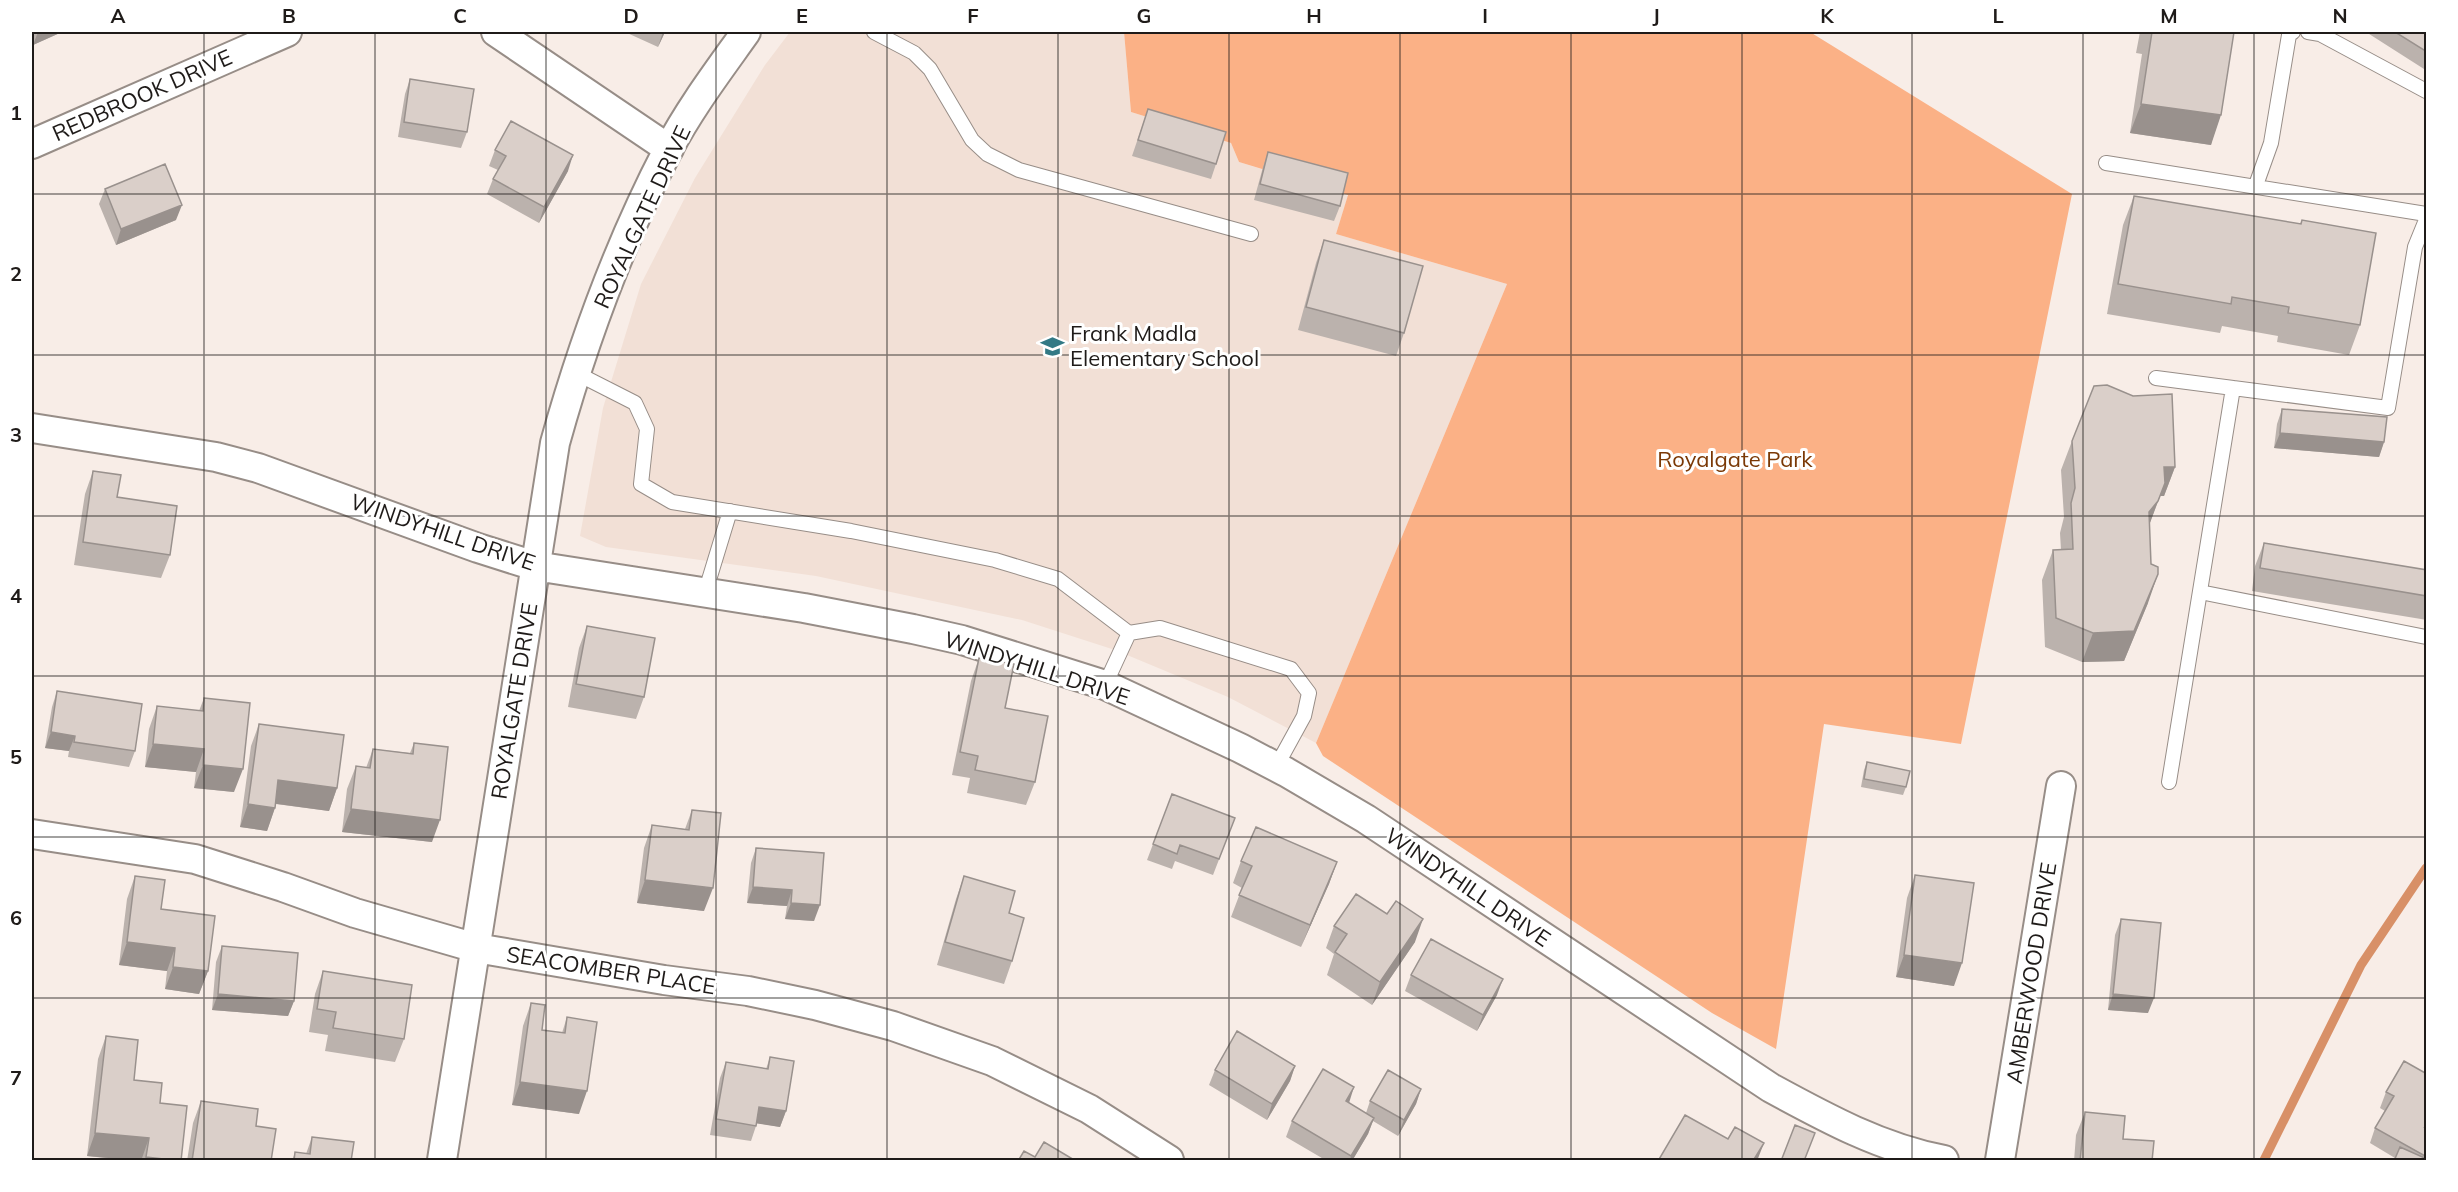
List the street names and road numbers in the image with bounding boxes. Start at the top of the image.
street label: REDBROOK DRIVE [48,43,236,147]
street label: ROYALGATE DRIVE [587,121,697,313]
street label: WINDYHILL DRIVE [347,487,539,577]
street label: ROYALGATE DRIVE [485,601,543,801]
street label: WINDYHILL DRIVE [941,625,1133,711]
street label: WINDYHILL DRIVE [1380,821,1556,953]
street label: AMBERWOOD DRIVE [2000,860,2062,1086]
street label: SEACOMBER PLACE [504,940,718,1000]

